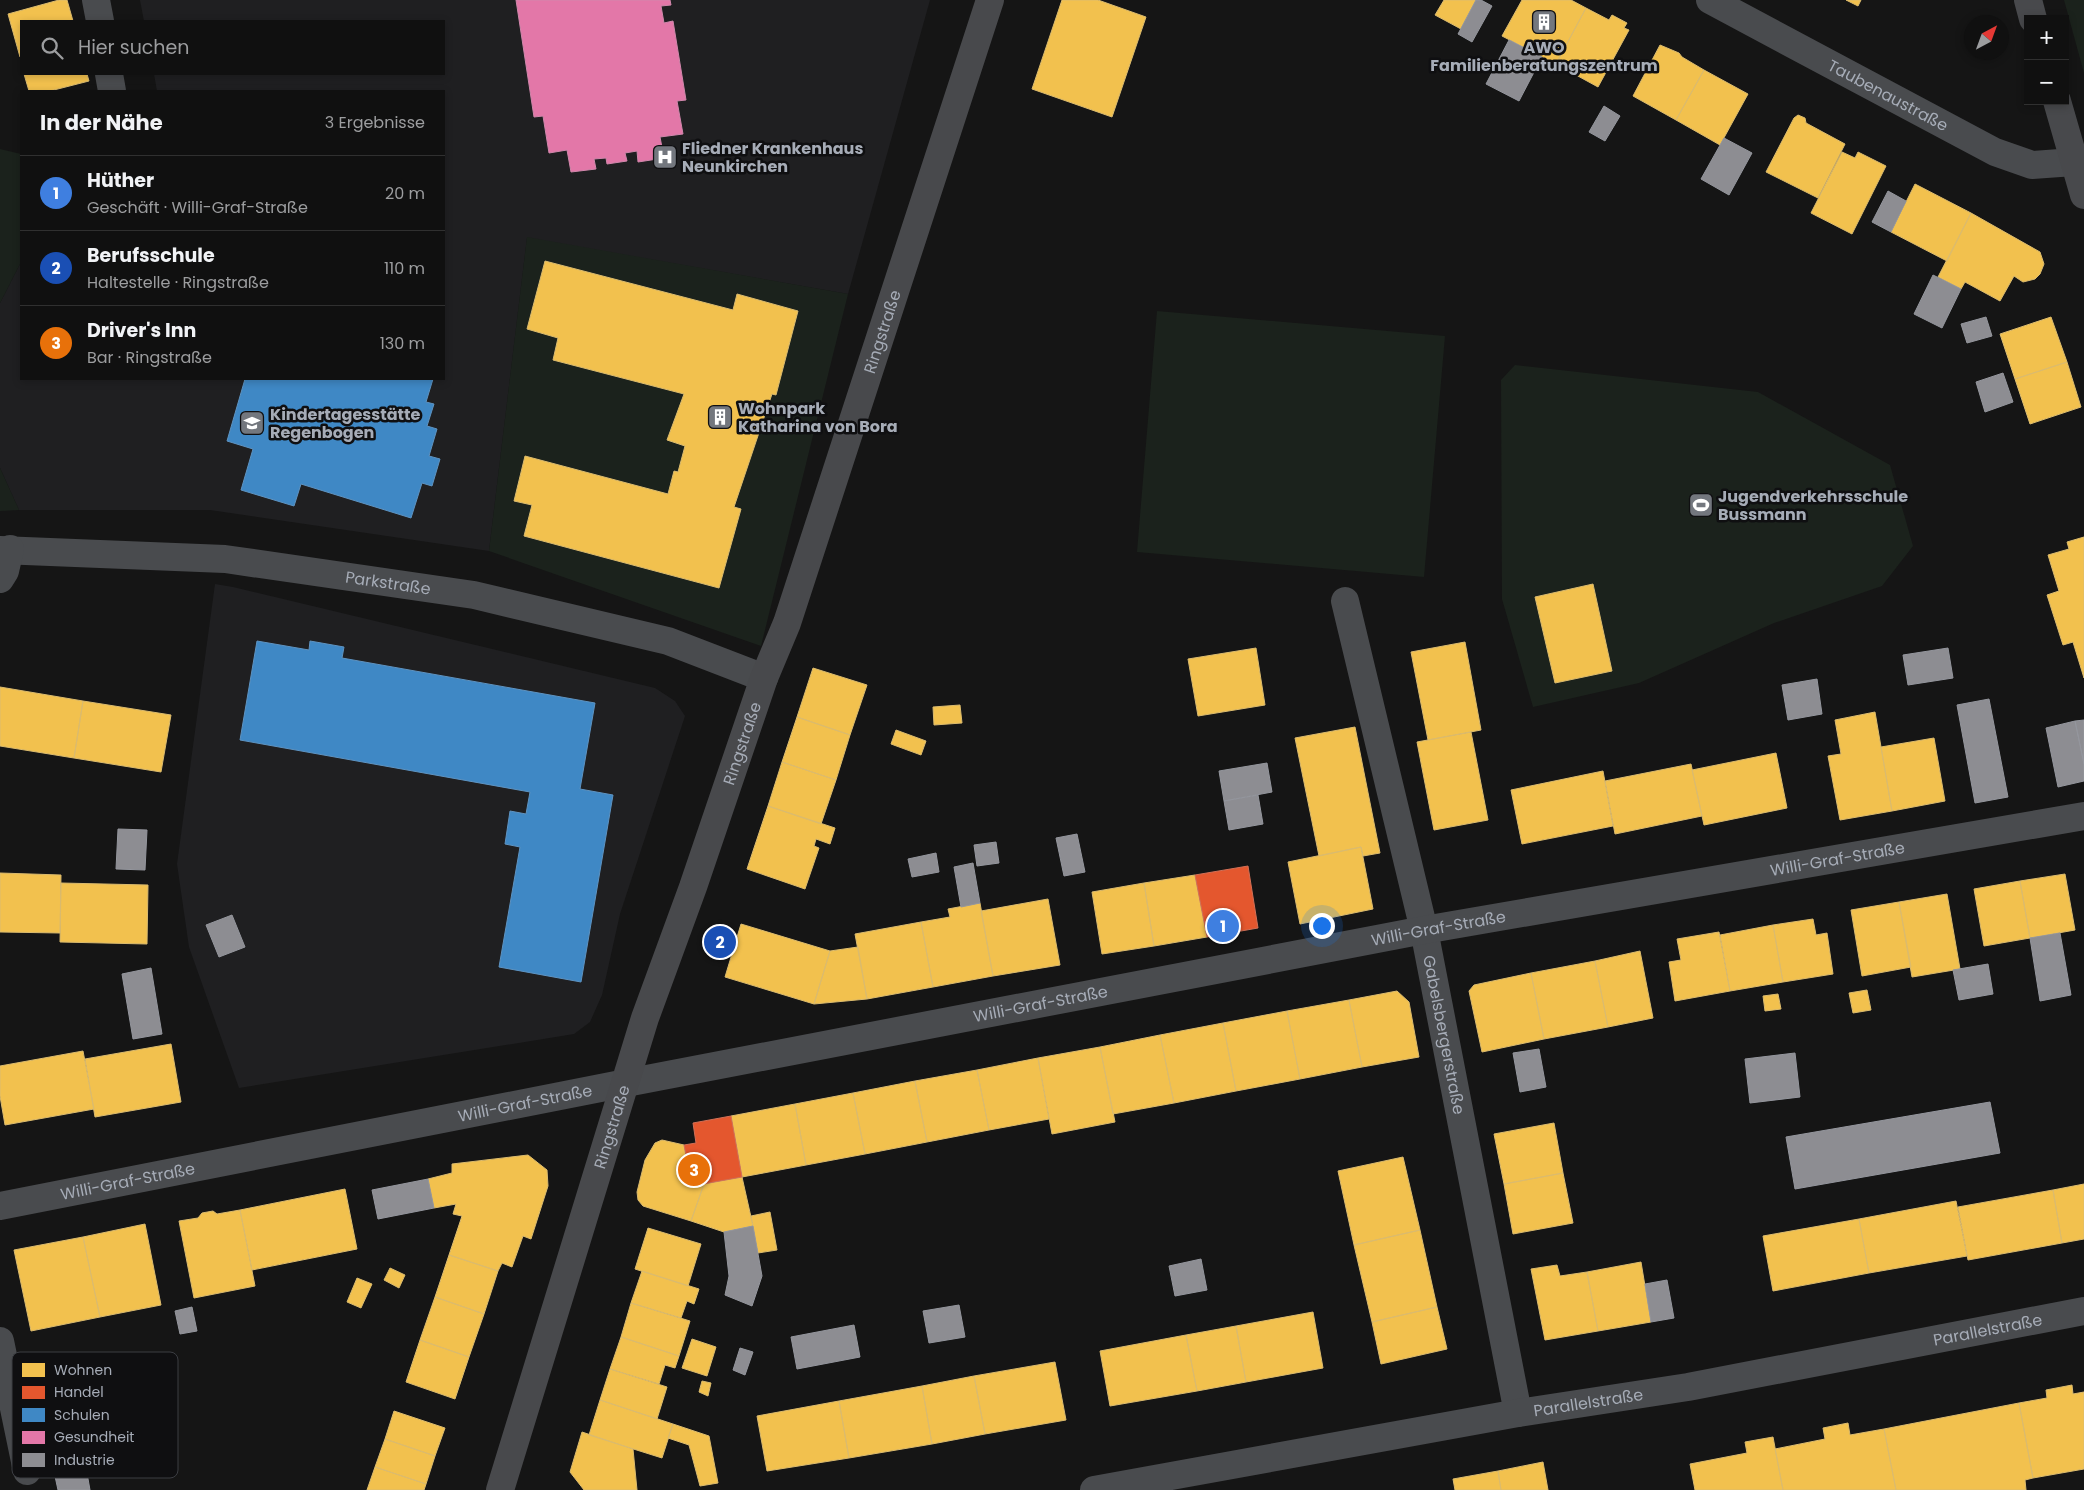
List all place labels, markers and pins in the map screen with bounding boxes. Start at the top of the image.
building icon: AWO Familienberatungszentrum [1531,9,1557,35]
place label: AWO Familienberatungszentrum [1430,36,1658,77]
place label: Fliedner Krankenhaus Neunkirchen [682,137,863,178]
hospital icon: Fliedner Krankenhaus Neunkirchen [652,144,678,170]
place label: Wohnpark Katharina von Bora [738,397,898,438]
place label: Kindertagesstätte Regenbogen [270,403,421,444]
building icon: Wohnpark Katharina von Bora [707,404,733,430]
school or university icon: Kindertagesstätte Regenbogen [239,410,265,436]
place label: Jugendverkehrsschule Bussmann [1718,485,1908,526]
sports icon: Jugendverkehrsschule Bussmann [1688,492,1714,518]
pin: 1 [1207,907,1239,945]
pin: 2 [704,923,736,961]
pin: 3 [678,1151,710,1189]

